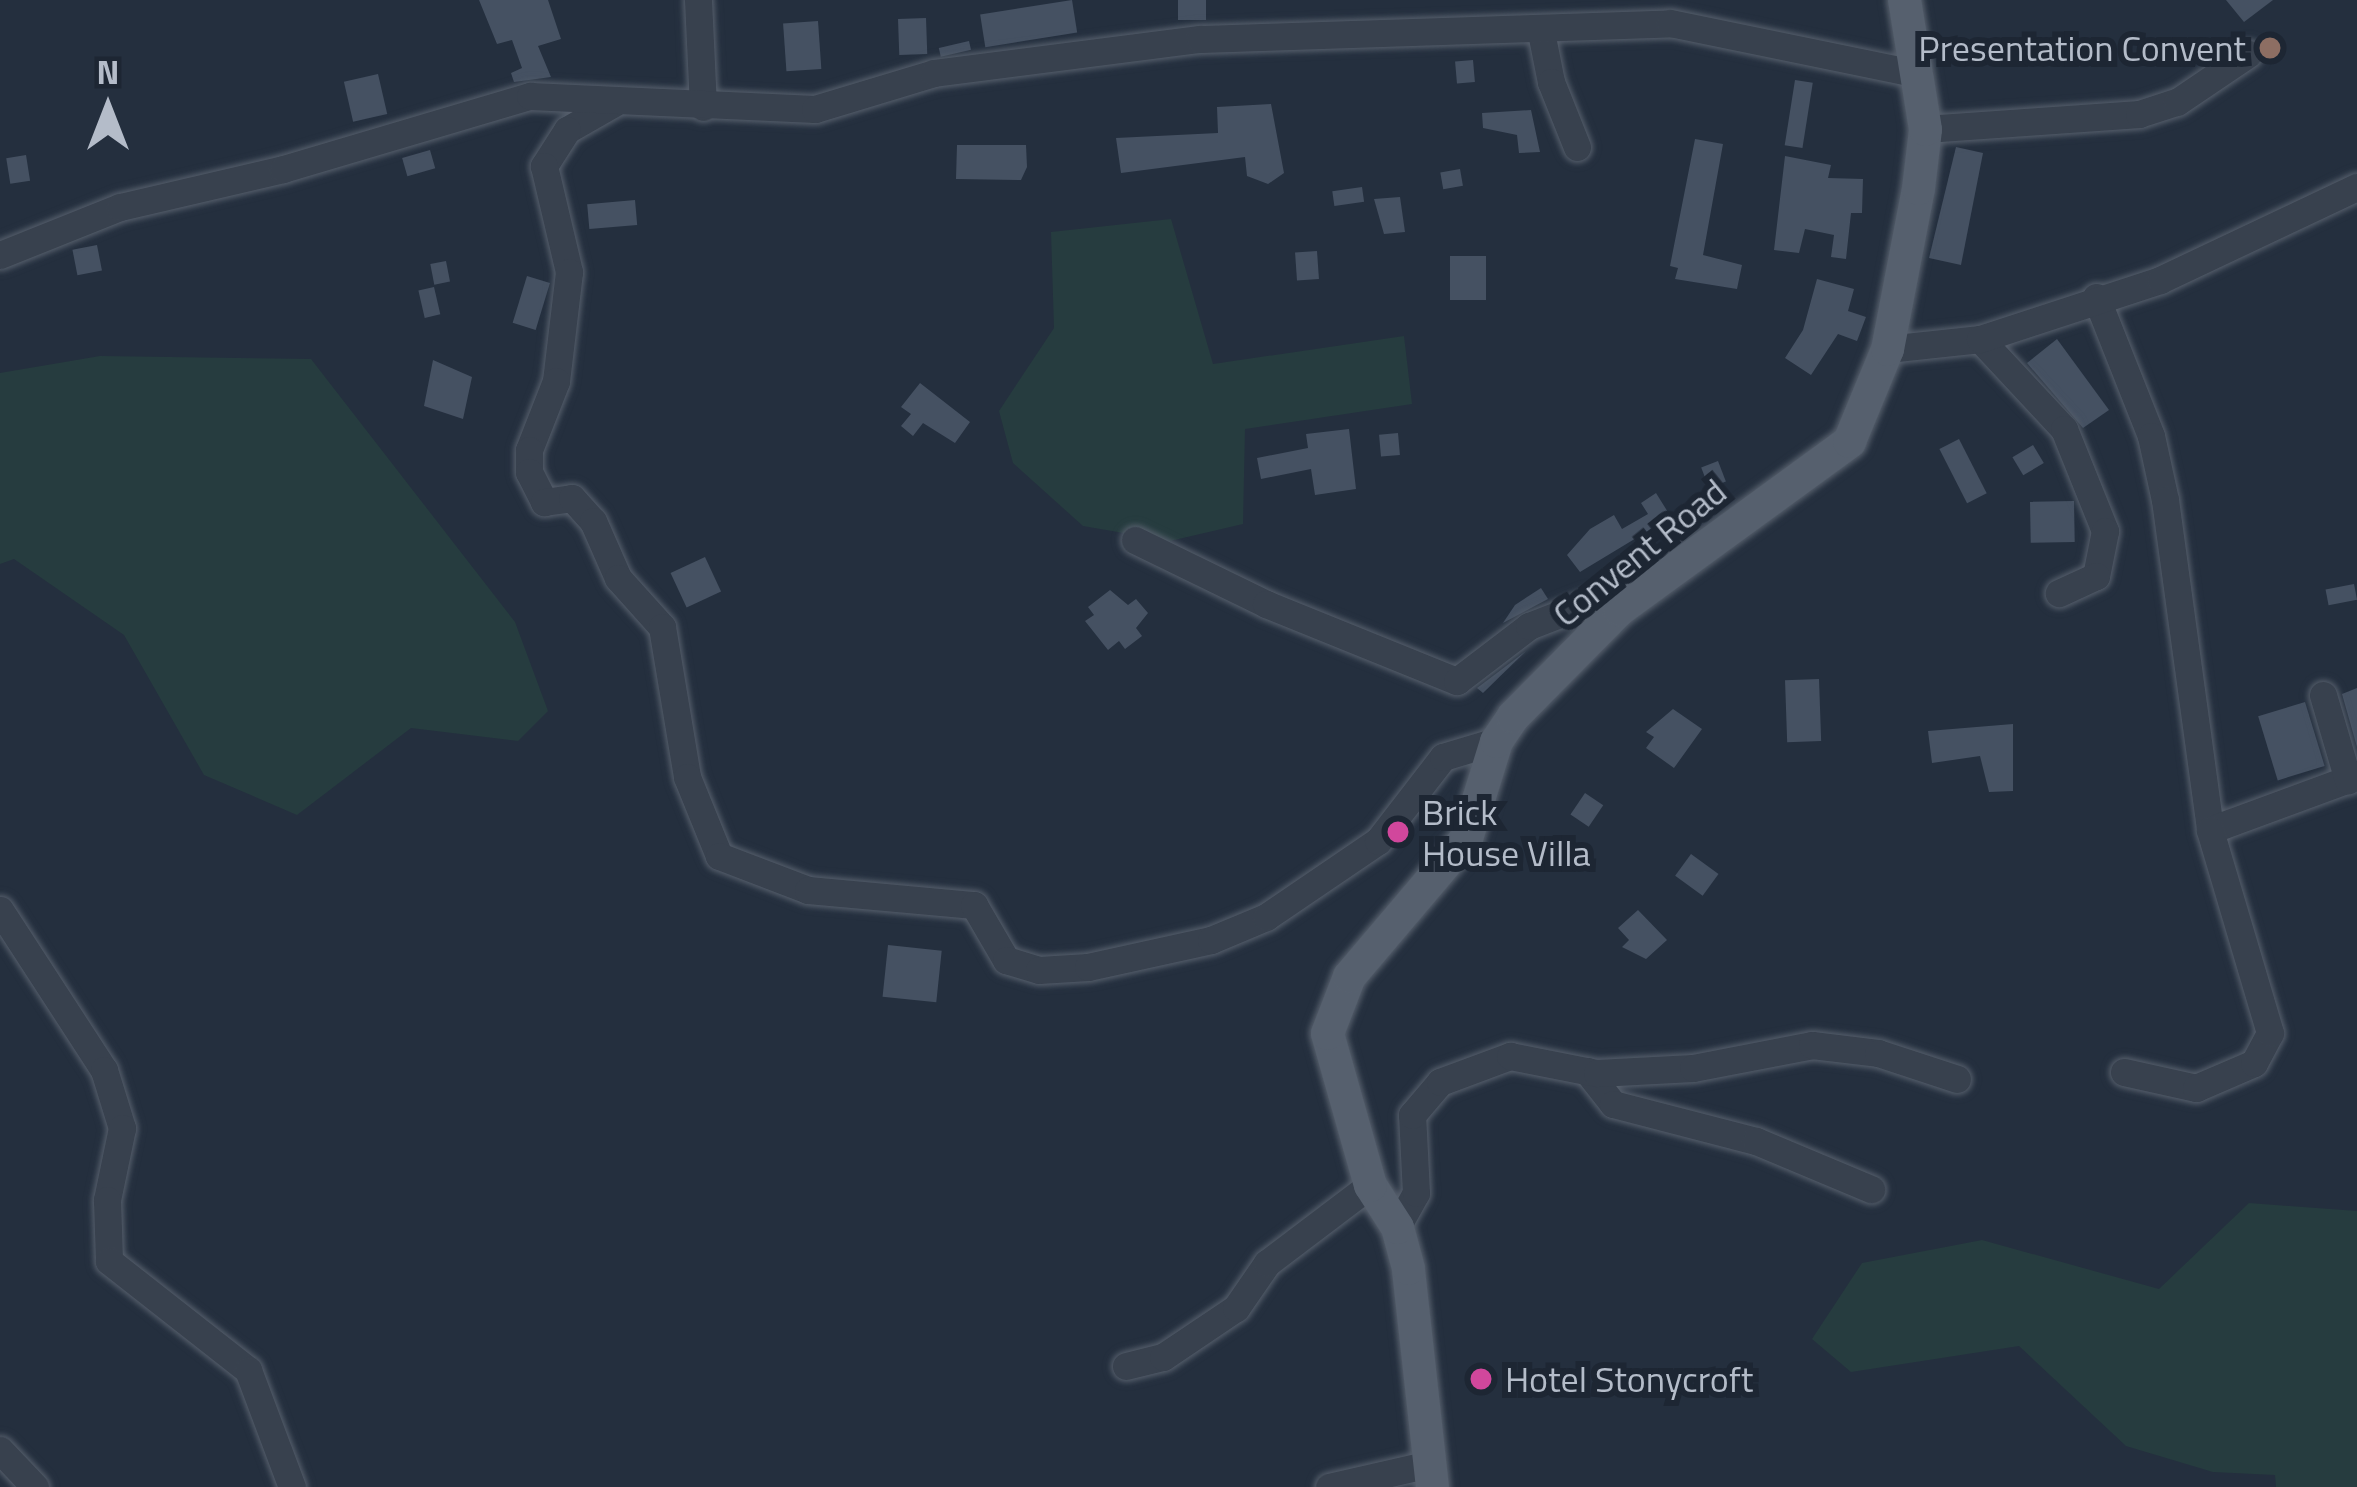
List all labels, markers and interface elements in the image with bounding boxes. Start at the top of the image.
place label: Presentation Convent [1918,26,2246,70]
marker: Presentation Convent [2257,35,2283,61]
text: N [97,47,119,97]
north arrow [48,48,168,168]
street label: Convent Road [1544,469,1734,635]
place label: Brick House Villa [1422,789,1591,874]
marker: Brick House Villa [1385,819,1411,845]
place label: Hotel Stonycroft [1505,1357,1753,1401]
marker: Hotel Stonycroft [1468,1366,1494,1392]

